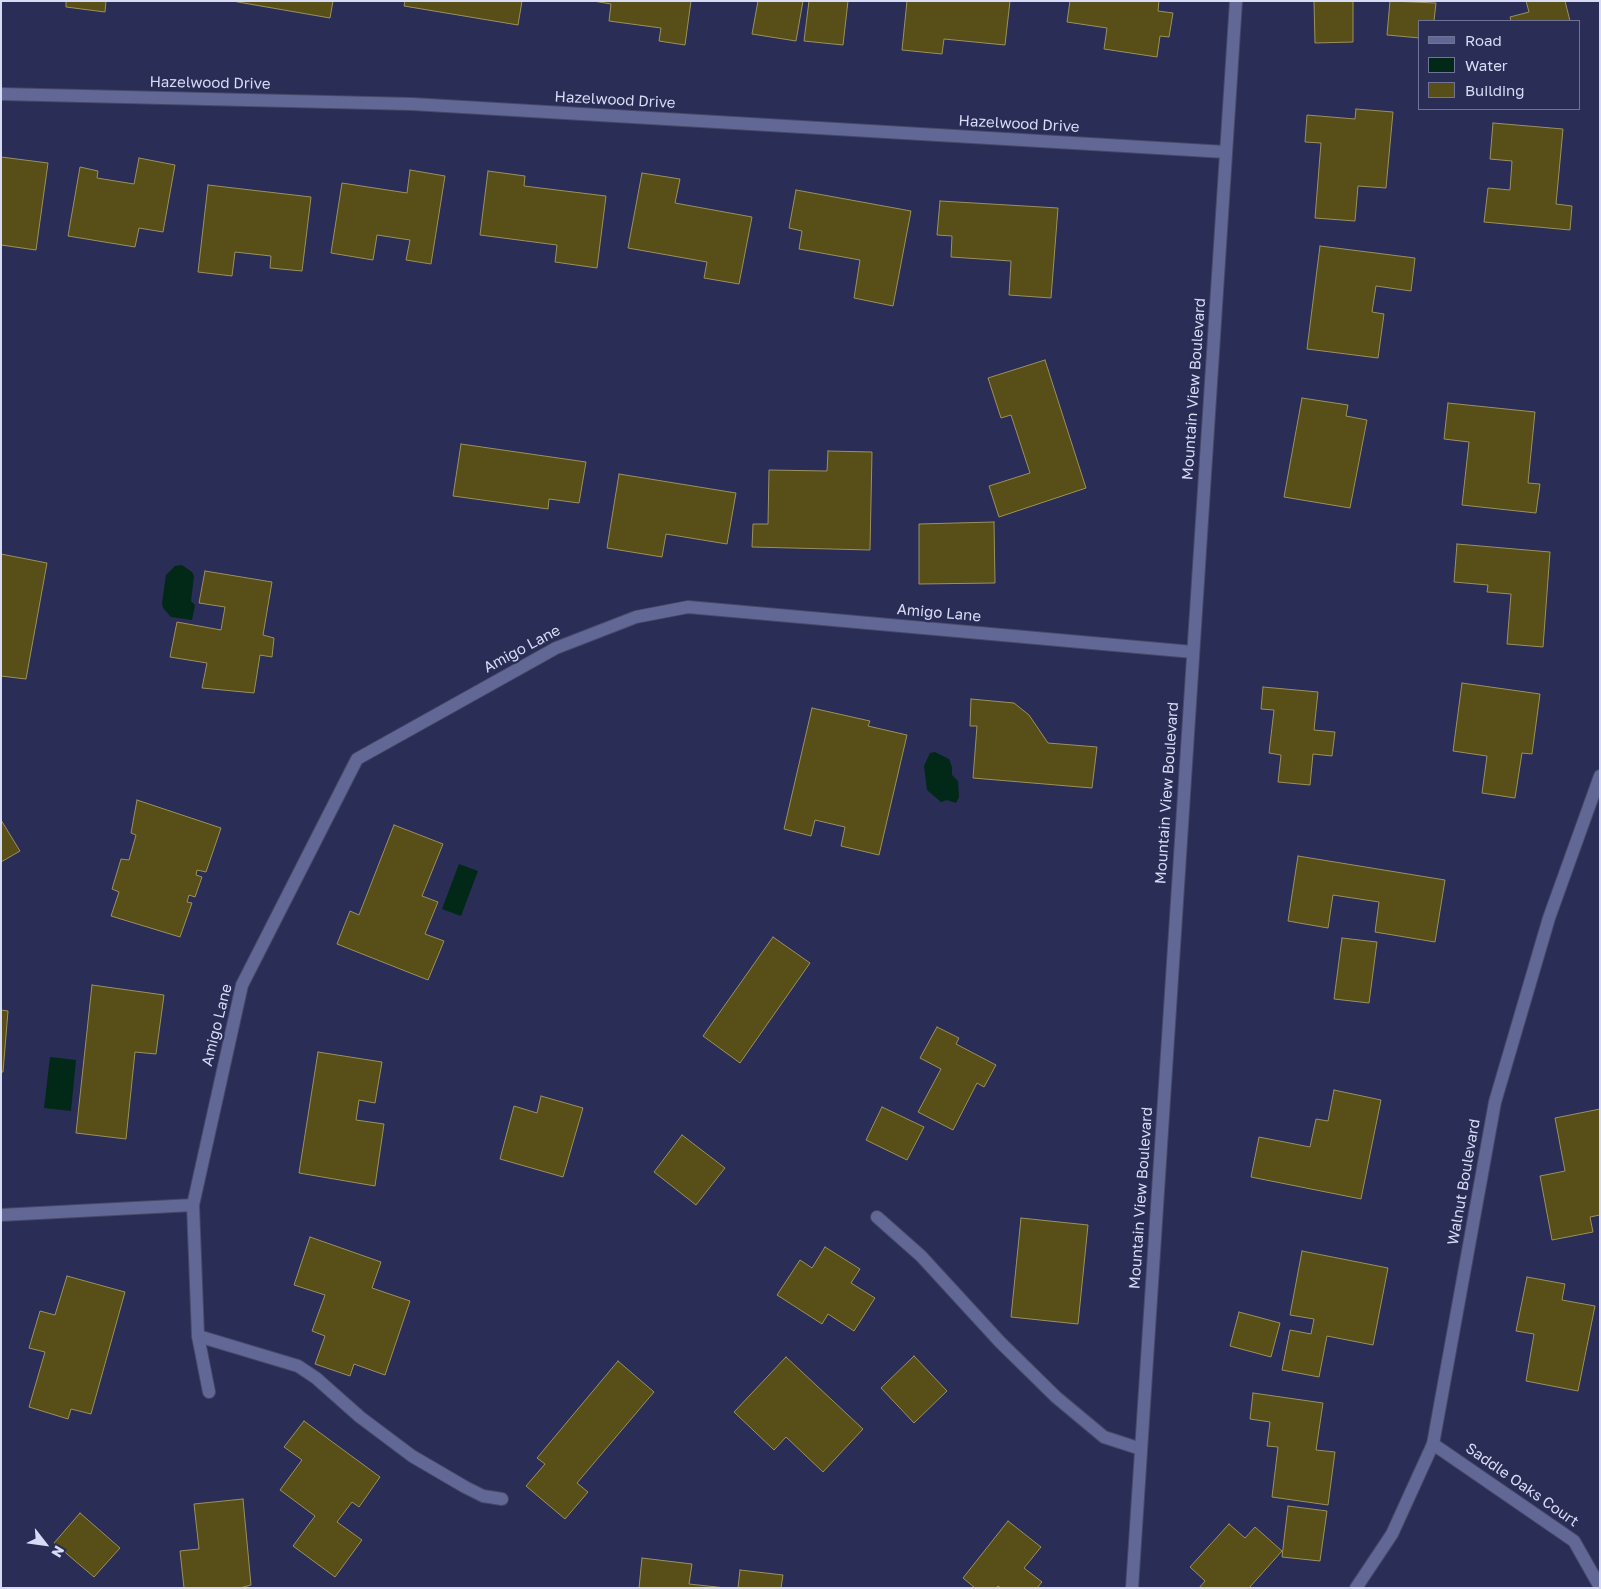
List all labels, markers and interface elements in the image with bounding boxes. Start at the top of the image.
legend [1418,20,1581,110]
text: Road [1465,31,1502,49]
text: Water [1465,56,1508,74]
street label: Hazelwood Drive [149,73,271,93]
text: Building [1465,81,1525,99]
street label: Hazelwood Drive [554,88,676,112]
street label: Hazelwood Drive [958,112,1080,136]
street label: Mountain View Boulevard [1179,297,1209,481]
street label: Amigo Lane [896,600,982,626]
street label: Amigo Lane [481,621,563,677]
street label: Mountain View Boulevard [1152,701,1182,885]
street label: Amigo Lane [198,982,236,1068]
street label: Mountain View Boulevard [1126,1106,1156,1290]
street label: Walnut Boulevard [1444,1118,1484,1246]
street label: Saddle Oaks Court [1462,1439,1582,1531]
north arrow [20,1519,70,1569]
text: N [48,1543,68,1561]

